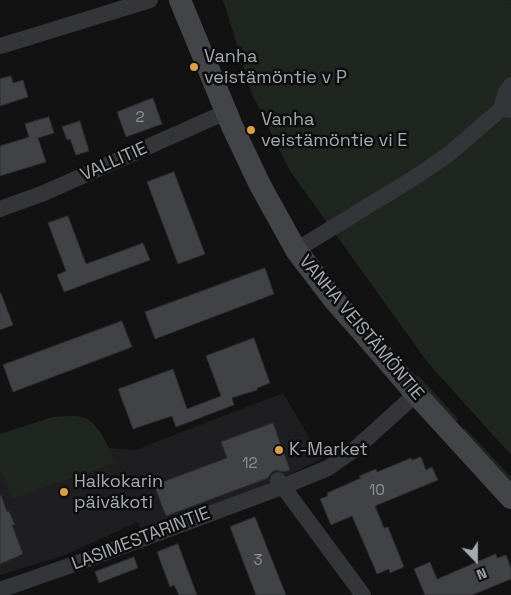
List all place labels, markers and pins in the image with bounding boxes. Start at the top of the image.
place label: Vanha veistämöntie v P [204,46,347,88]
marker: Vanha veistämöntie v P [188,61,200,73]
place label: Vanha veistämöntie vi E [261,109,407,152]
marker: Vanha veistämöntie vi E [245,124,257,136]
place label: K-Market [289,439,368,461]
marker: K-Market [273,444,285,456]
place label: Halkokarin päiväkoti [74,471,163,514]
marker: Halkokarin päiväkoti [58,486,70,498]

